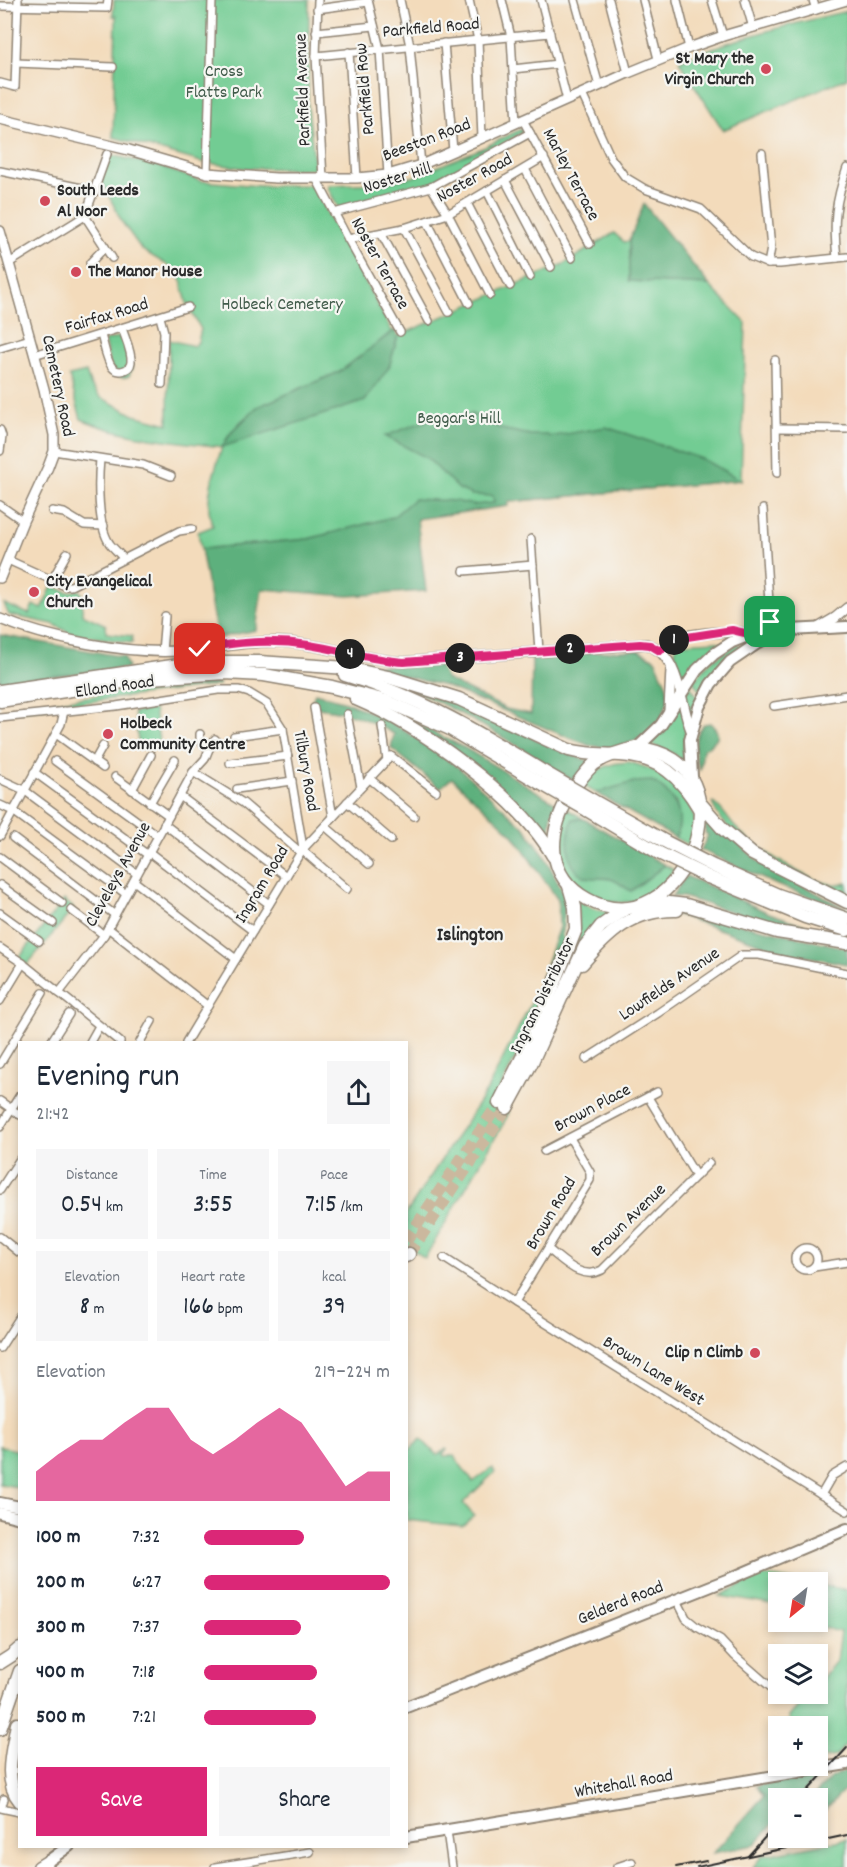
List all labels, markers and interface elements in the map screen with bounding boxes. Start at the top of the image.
street label: Parkfield Road [381,12,481,46]
street label: Parkfield Avenue [290,33,318,147]
street label: Parkfield Row [350,42,382,136]
place label: St Mary the Virgin Church [665,47,754,93]
park label: Cross Flatts Park [186,60,262,106]
marker: St Mary the Virgin Church [759,62,773,76]
street label: Beeston Road [379,113,475,169]
street label: Marley Terrace [535,124,605,226]
street label: Noster Road [432,148,518,210]
street label: Noster Hill [360,156,436,201]
place label: South Leeds Al Noor [57,179,139,225]
marker: South Leeds Al Noor [38,194,52,208]
street label: Noster Terrace [343,213,415,315]
place label: The Manor House [88,260,202,285]
marker: The Manor House [69,265,83,279]
street label: Fairfax Road [62,293,152,341]
park label: Holbeck Cemetery [221,293,344,318]
street label: Cemetery Road [34,333,80,439]
park label: Beggar's Hill [417,407,502,432]
place label: City Evangelical Church [46,570,153,616]
marker: City Evangelical Church [27,585,41,599]
pin [744,596,795,647]
icon: arrive [753,605,786,638]
pin [174,623,225,674]
pin: 1 [659,625,689,655]
text: 1 [672,628,676,651]
icon: check [183,632,216,665]
pin: 2 [555,634,585,664]
text: 2 [567,637,574,660]
pin: 4 [335,639,365,669]
text: 4 [347,642,353,665]
pin: 3 [445,643,475,673]
text: 3 [456,646,464,669]
street label: Elland Road [74,670,156,706]
place label: Holbeck Community Centre [120,712,246,758]
marker: Holbeck Community Centre [101,727,115,741]
street label: Tilbury Road [286,728,324,814]
street label: Cleveleys Avenue [80,818,158,932]
street label: Ingram Road [230,841,296,929]
district label: Islington [437,922,503,950]
street label: Ingram Distributor [505,933,583,1059]
street label: Lowfields Avenue [615,942,726,1028]
text: Evening run [36,1055,180,1102]
button: share [327,1061,390,1124]
street label: Brown Place [550,1078,636,1140]
text: 21:42 [36,1101,69,1129]
text: Distance [66,1164,118,1187]
text: Time [199,1164,227,1187]
text: Pace [320,1164,348,1187]
street label: Brown Road [520,1173,584,1255]
street label: Brown Avenue [586,1178,672,1264]
text: 0.54 [61,1187,102,1224]
text: 3:55 [193,1187,233,1224]
text: 7:15 [305,1187,337,1224]
text: km [102,1196,123,1219]
text: /km [337,1196,363,1219]
text: Elevation [64,1266,120,1289]
text: Heart rate [181,1266,245,1289]
text: kcal [322,1266,346,1289]
text: 8 [79,1289,90,1326]
text: 166 [183,1289,214,1326]
text: 39 [322,1289,346,1326]
text: m [90,1298,105,1321]
text: bpm [214,1298,243,1321]
street label: Brown Lane West [597,1331,709,1413]
place label: Clip n Climb [665,1341,743,1366]
marker: Clip n Climb [748,1346,762,1360]
text: Elevation [36,1359,106,1387]
text: 219–224 m [314,1359,390,1387]
text: 100 m [36,1524,81,1552]
text: 7:32 [132,1524,161,1552]
text: 200 m [36,1569,85,1597]
text: 6:27 [132,1569,162,1597]
north arrow [768,1572,828,1632]
map controls [768,1572,828,1848]
street label: Gelderd Road [574,1575,668,1633]
text: 300 m [36,1614,85,1642]
text: 7:37 [132,1614,160,1642]
button: layers [768,1644,828,1704]
text: 400 m [36,1659,84,1687]
text: 7:18 [132,1659,155,1687]
text: 500 m [36,1704,85,1732]
text: 7:21 [132,1704,156,1732]
button: + [768,1716,828,1776]
street label: Whitehall Road [573,1764,675,1806]
button: Save [36,1767,207,1836]
button: Share [219,1767,390,1836]
button: − [768,1788,828,1848]

